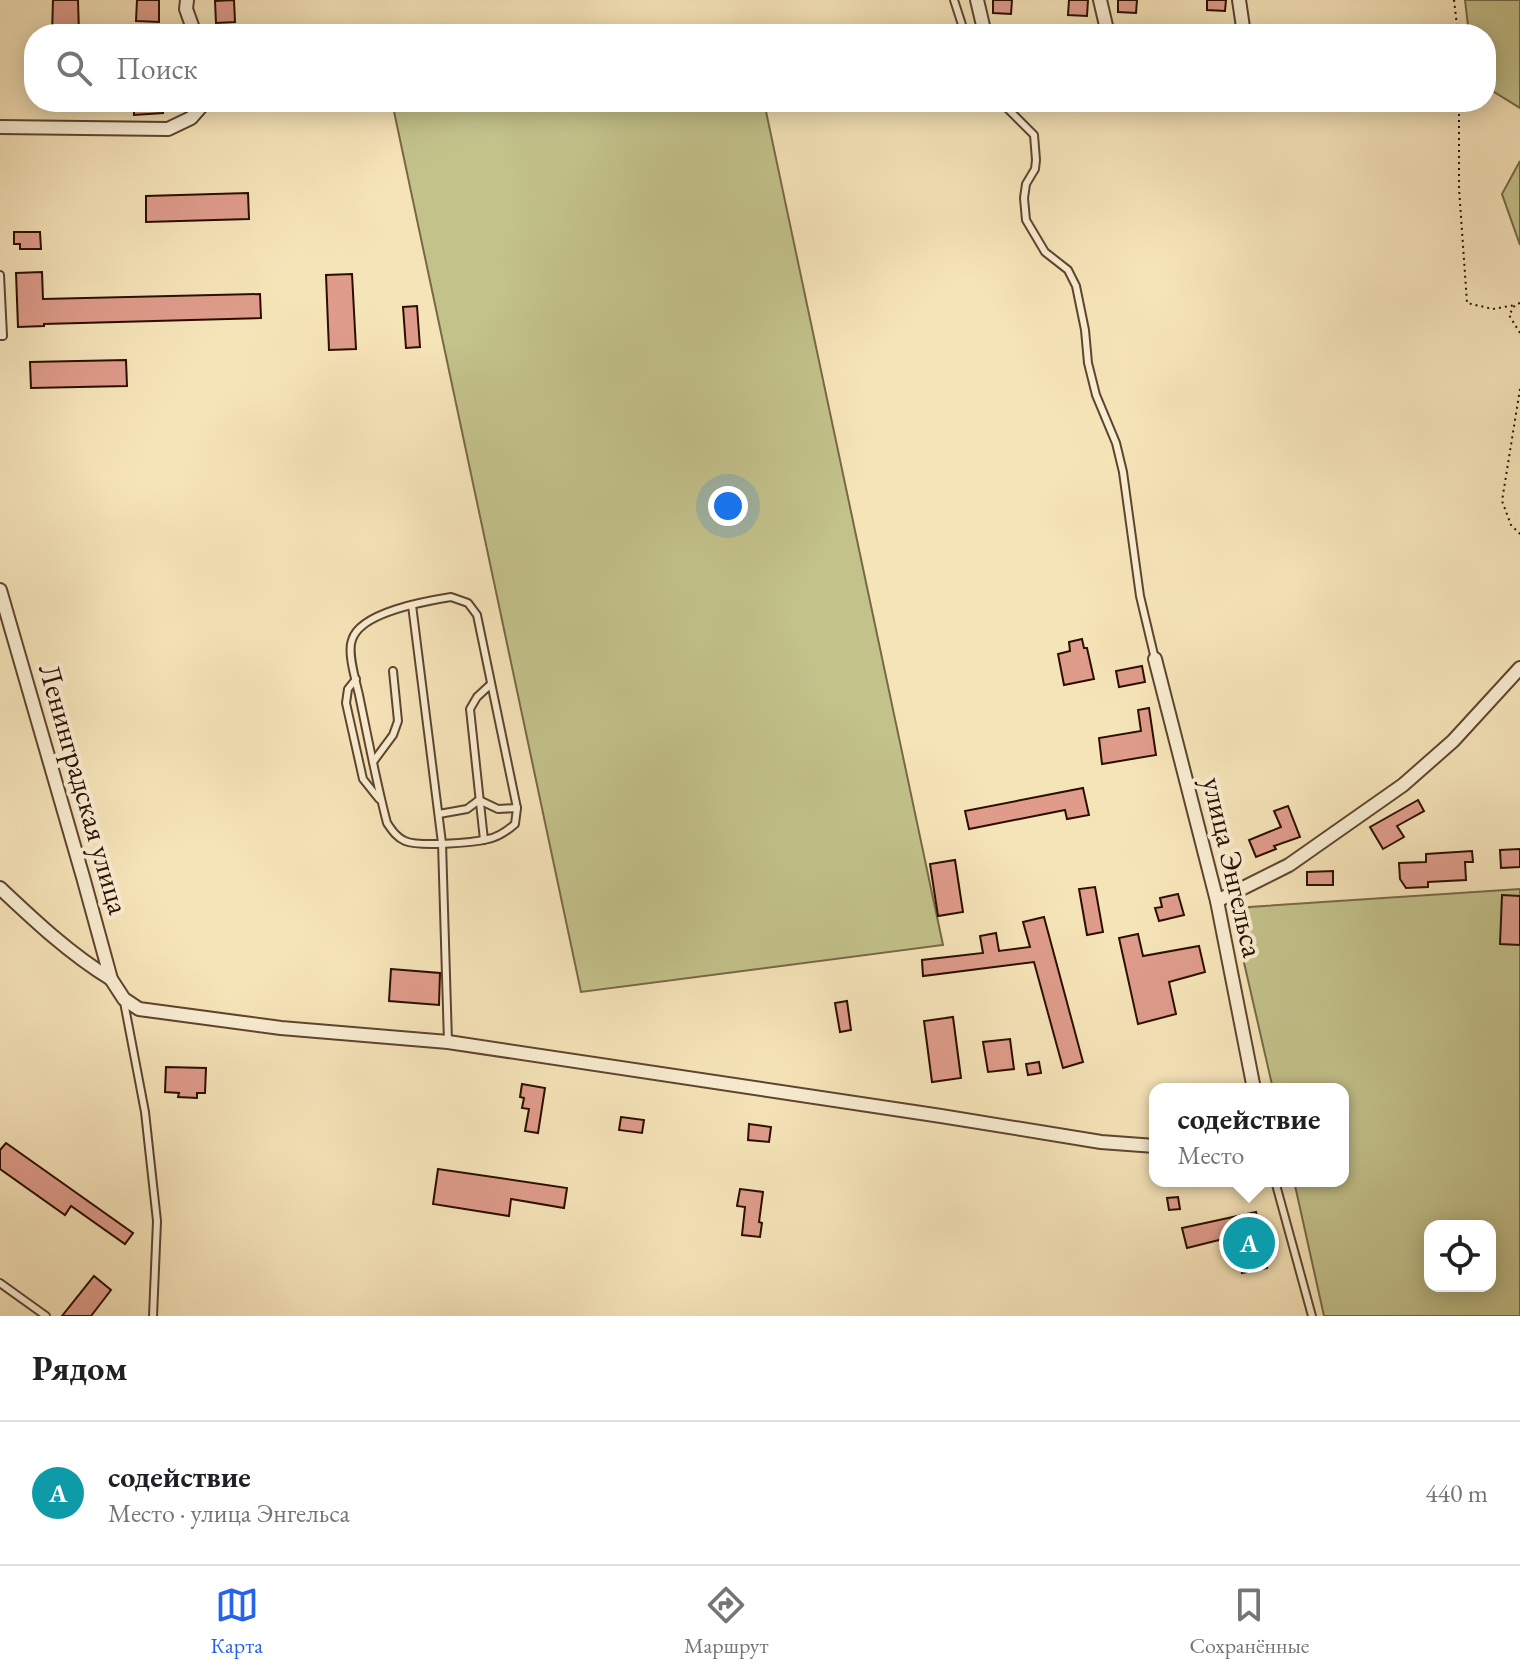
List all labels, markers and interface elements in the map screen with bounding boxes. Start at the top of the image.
search box [24,24,1496,112]
icon: search [52,46,96,90]
text: Поиск [116,49,198,88]
your location [708,486,748,526]
street label: Ленинградская улица [30,659,139,918]
street label: улица Энгельса [1194,773,1273,961]
popup [1149,1083,1349,1187]
text: содействие [1178,1099,1320,1138]
text: Место [1178,1138,1244,1172]
pin: A [1223,1213,1275,1273]
map controls [1424,1220,1496,1292]
button: locate [1424,1220,1496,1292]
text: Рядом [32,1346,127,1390]
text: содействие [108,1457,251,1496]
text: A [49,1476,67,1510]
text: 440 m [1425,1476,1488,1510]
text: Место · улица Энгельса [108,1496,350,1530]
tab: Карта [211,1583,263,1660]
tab: Маршрут [684,1583,768,1660]
tab: Сохранённые [1189,1583,1309,1660]

